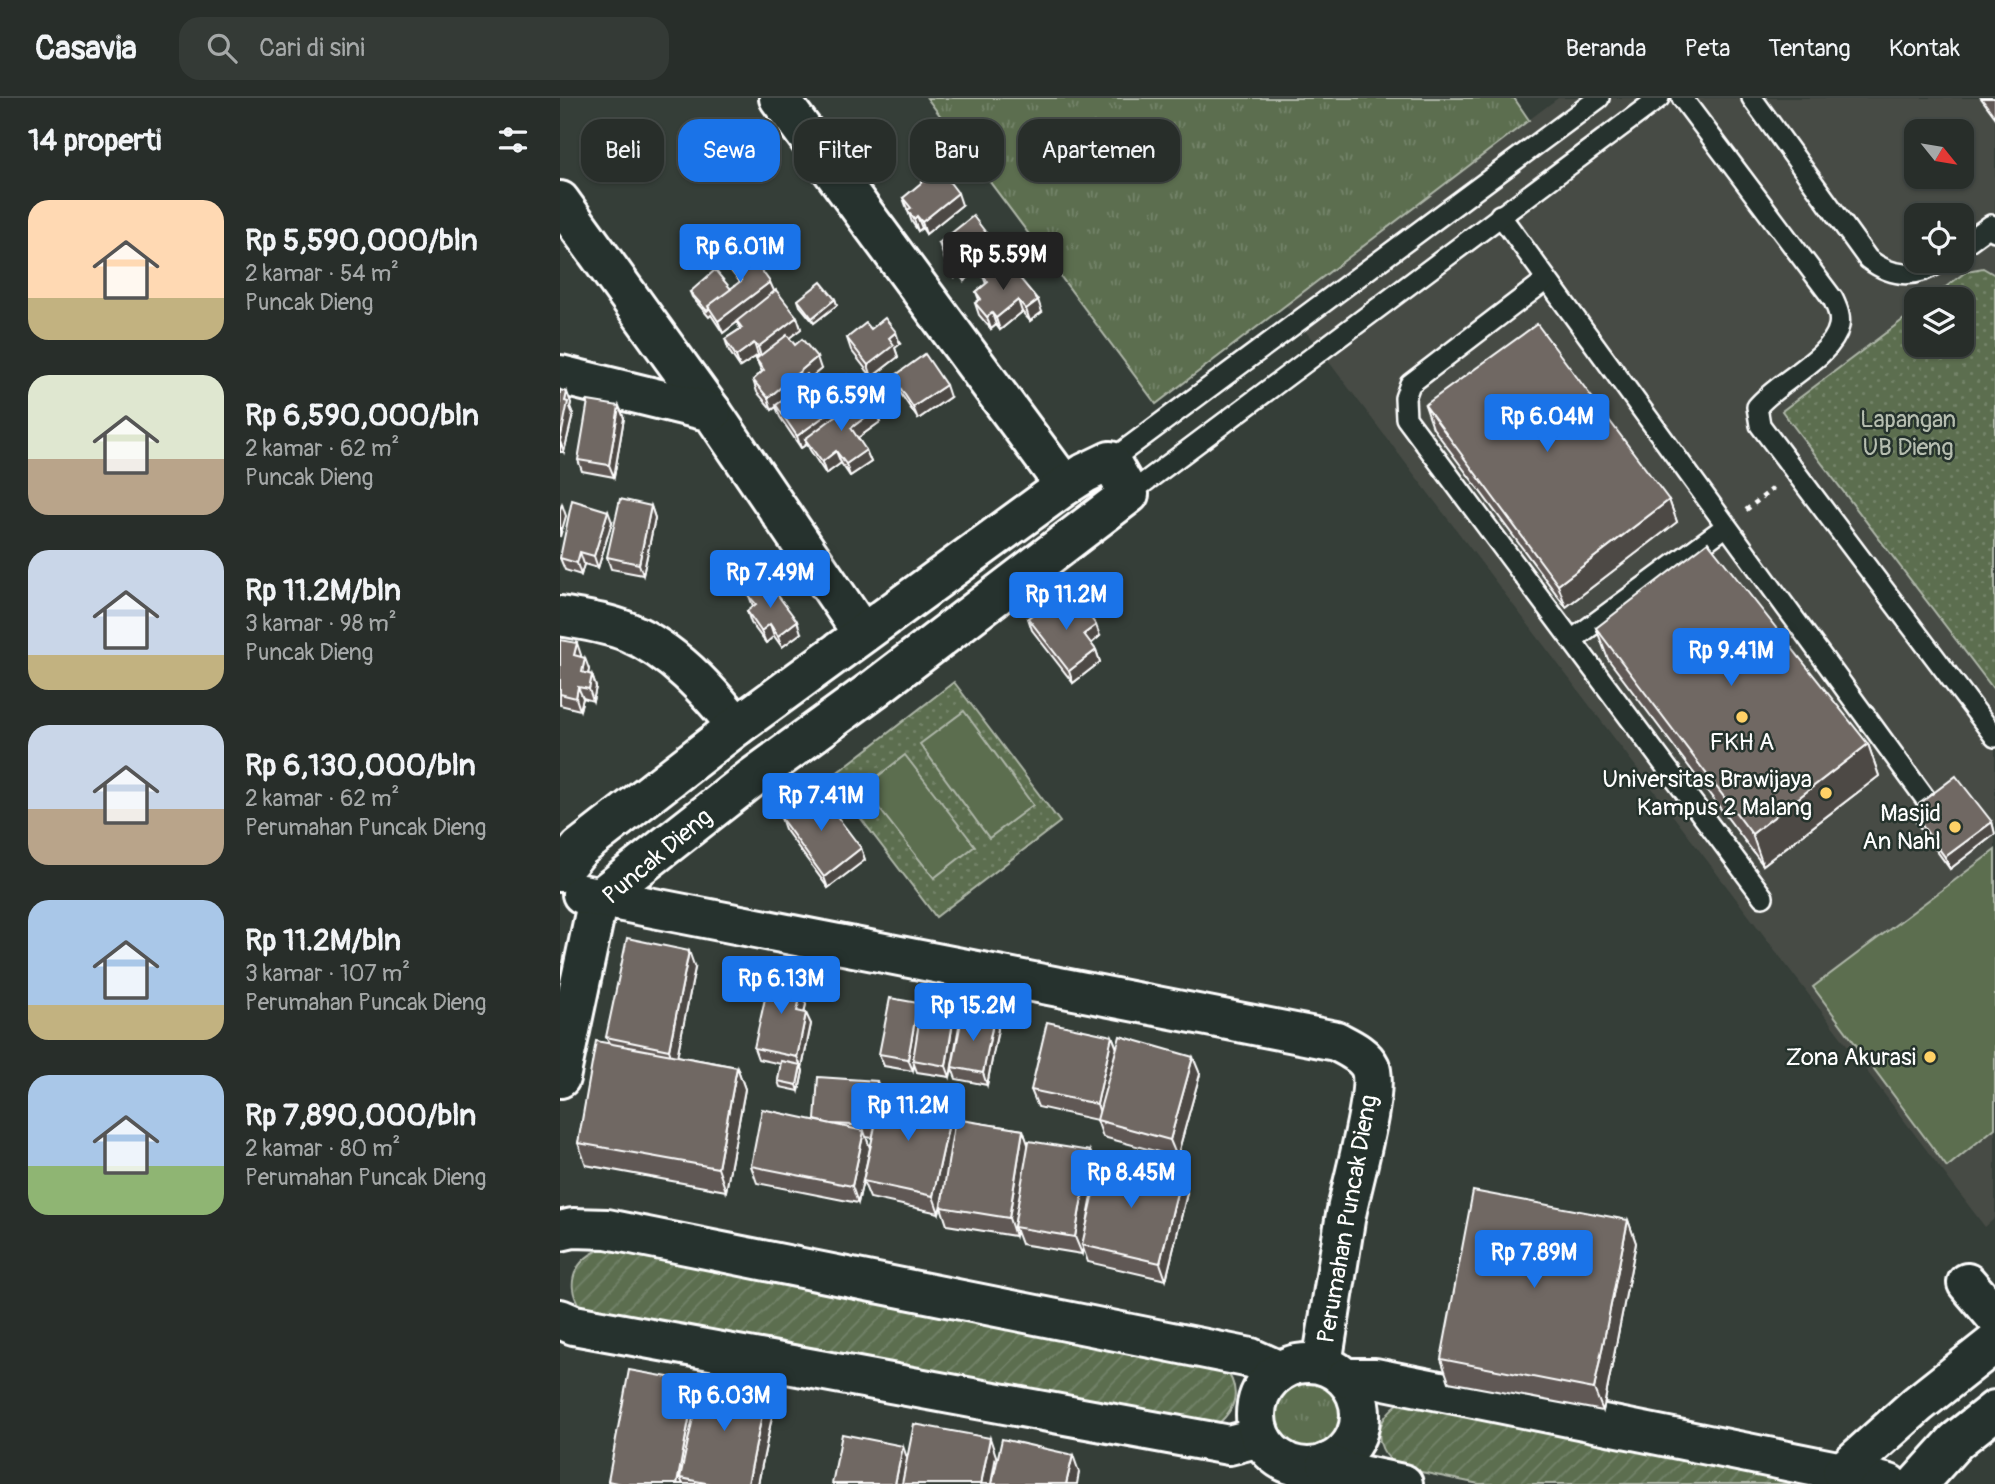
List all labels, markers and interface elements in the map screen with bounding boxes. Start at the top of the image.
search box [179,17,669,80]
text: Casavia [35,28,137,69]
icon: search [203,29,241,67]
text: Cari di sini [259,32,365,64]
text: Beranda [1565,34,1646,63]
text: Peta [1684,34,1730,63]
text: Tentang [1768,34,1851,63]
text: Kontak [1889,34,1960,63]
chip: Beli [581,119,664,182]
chip: Sewa [678,119,780,182]
chip: Filter [794,119,896,182]
chip: Baru [910,119,1004,182]
chip: Apartemen [1018,119,1180,182]
north arrow [1904,119,1974,189]
map controls [1904,119,1974,357]
icon: filters [494,121,532,159]
text: 14 properti [28,122,161,159]
button: locate [1904,203,1974,273]
text: Rp 5,590,000/bln [245,222,478,259]
pin: Rp 6.01M [668,225,812,284]
icon: home [84,228,168,312]
text: Rp 6.01M [696,232,784,261]
pin: Rp 5.59M [931,232,1075,292]
text: Rp 5.59M [959,240,1047,269]
text: 2 kamar · 54 m² [245,259,399,288]
button: layers [1904,287,1974,357]
text: Puncak Dieng [245,288,373,317]
pin: Rp 6.59M [769,374,913,433]
text: Rp 6.59M [797,381,885,410]
pin: Rp 6.04M [1475,394,1619,454]
text: Rp 6,590,000/bln [245,397,479,434]
text: Rp 6.04M [1500,402,1594,431]
icon: home [84,403,168,487]
park label: Lapangan UB Dieng [1860,405,1956,462]
text: 2 kamar · 62 m² [245,434,399,463]
text: Puncak Dieng [245,463,373,492]
pin: Rp 7.49M [698,550,842,610]
text: Rp 7.49M [726,558,814,587]
text: Rp 11.2M/bln [245,572,401,609]
pin: Rp 11.2M [994,573,1138,632]
icon: home [84,578,168,662]
text: Rp 11.2M [1025,580,1107,609]
text: 3 kamar · 98 m² [245,609,397,638]
pin: Rp 9.41M [1659,628,1803,688]
text: Rp 9.41M [1689,636,1773,665]
text: Puncak Dieng [245,638,373,667]
marker: FKH A [1734,709,1750,725]
place label: FKH A [1710,728,1774,757]
text: Rp 6,130,000/bln [245,747,476,784]
icon: home [84,753,168,837]
place label: Universitas Brawijaya Kampus 2 Malang [1602,765,1812,822]
pin: Rp 7.41M [749,774,893,833]
text: Rp 7.41M [778,781,864,810]
text: 2 kamar · 62 m² [245,784,399,813]
marker: Universitas Brawijaya Kampus 2 Malang [1818,785,1834,801]
place label: Masjid An Nahl [1862,799,1941,856]
street label: Puncak Dieng [597,802,718,910]
text: Perumahan Puncak Dieng [245,813,486,842]
marker: Masjid An Nahl [1947,819,1963,835]
text: Rp 11.2M/bln [245,922,401,959]
icon: home [84,928,168,1012]
pin: Rp 6.13M [709,956,853,1016]
text: 3 kamar · 107 m² [245,959,410,988]
text: Rp 6.13M [738,964,824,993]
pin: Rp 15.2M [901,984,1045,1043]
text: Perumahan Puncak Dieng [245,988,486,1017]
text: Rp 15.2M [930,991,1016,1020]
place label: Zona Akurasi [1786,1043,1916,1072]
marker: Zona Akurasi [1922,1049,1938,1065]
pin: Rp 11.2M [836,1084,980,1143]
text: Rp 11.2M [867,1091,949,1120]
street label: Perumahan Puncak Dieng [1311,1093,1384,1346]
text: Rp 7,890,000/bln [245,1097,476,1134]
icon: home [84,1103,168,1187]
text: 2 kamar · 80 m² [245,1134,400,1163]
pin: Rp 8.45M [1059,1150,1203,1210]
text: Rp 8.45M [1087,1158,1175,1187]
text: Perumahan Puncak Dieng [245,1163,486,1192]
pin: Rp 7.89M [1462,1230,1606,1290]
text: Rp 7.89M [1491,1238,1577,1267]
pin: Rp 6.03M [652,1374,796,1433]
text: Rp 6.03M [678,1381,770,1410]

